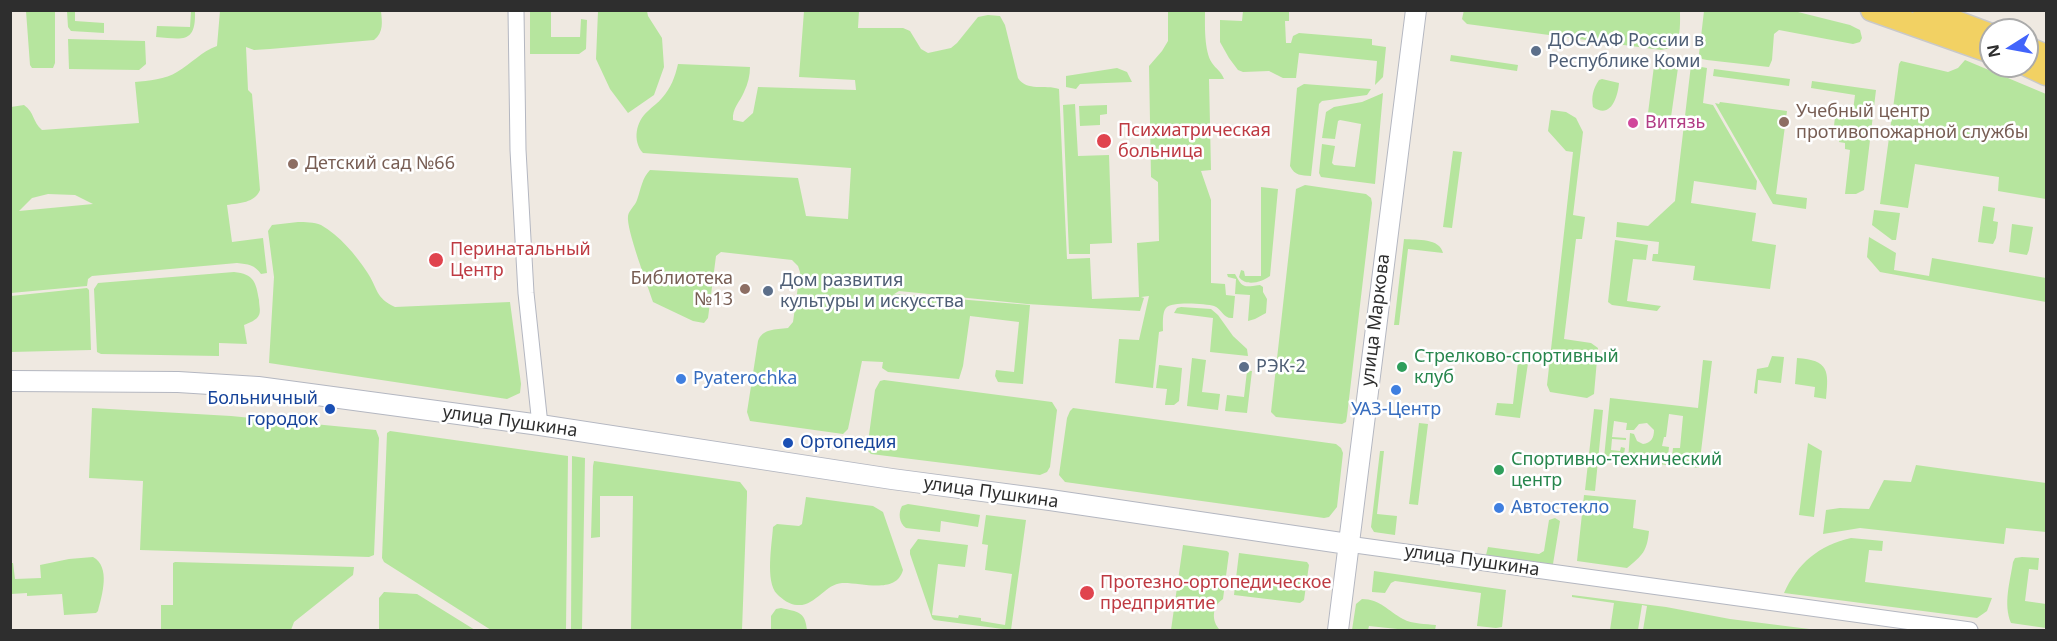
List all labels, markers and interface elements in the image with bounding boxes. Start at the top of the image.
north arrow [1979,18,2039,78]
place label: ДОСААФ России в Республике Коми [1548,30,1704,72]
text: N [1981,43,2005,60]
marker: ДОСААФ России в Республике Коми [1529,44,1543,58]
place label: Учебный центр противопожарной службы [1796,101,2029,144]
place label: Витязь [1645,112,1705,134]
marker: Учебный центр противопожарной службы [1777,115,1791,129]
marker: Витязь [1626,116,1640,130]
place label: Психиатрическая больница [1118,120,1271,162]
marker: Психиатрическая больница [1095,132,1113,150]
place label: Детский сад №66 [305,153,455,175]
marker: Детский сад №66 [286,157,300,171]
place label: Перинатальный Центр [450,239,591,282]
marker: Перинатальный Центр [427,251,445,269]
street label: улица Маркова [1357,253,1395,387]
place label: Библиотека №13 [630,268,733,310]
place label: Дом развития культуры и искусства [780,270,964,312]
marker: Библиотека №13 [738,282,752,296]
marker: Дом развития культуры и искусства [761,284,775,298]
place label: Стрелково-спортивный клуб [1414,346,1619,388]
place label: РЭК-2 [1256,356,1306,378]
marker: РЭК-2 [1237,360,1251,374]
marker: Стрелково-спортивный клуб [1395,360,1409,374]
place label: Pyaterochka [693,368,797,390]
marker: Pyaterochka [674,372,688,386]
marker: УАЗ-Центр [1389,383,1403,397]
place label: Больничный городок [207,388,318,430]
place label: УАЗ-Центр [1351,399,1441,421]
marker: Больничный городок [323,402,337,416]
street label: улица Пушкина [441,402,579,442]
place label: Ортопедия [800,432,896,454]
marker: Ортопедия [781,436,795,450]
place label: Спортивно-технический центр [1511,449,1722,492]
marker: Спортивно-технический центр [1492,463,1506,477]
street label: улица Пушкина [922,473,1060,513]
place label: Автостекло [1511,497,1609,519]
marker: Автостекло [1492,501,1506,515]
street label: улица Пушкина [1403,541,1541,581]
place label: Протезно-ортопедическое предприятие [1100,572,1331,614]
marker: Протезно-ортопедическое предприятие [1078,584,1096,602]

